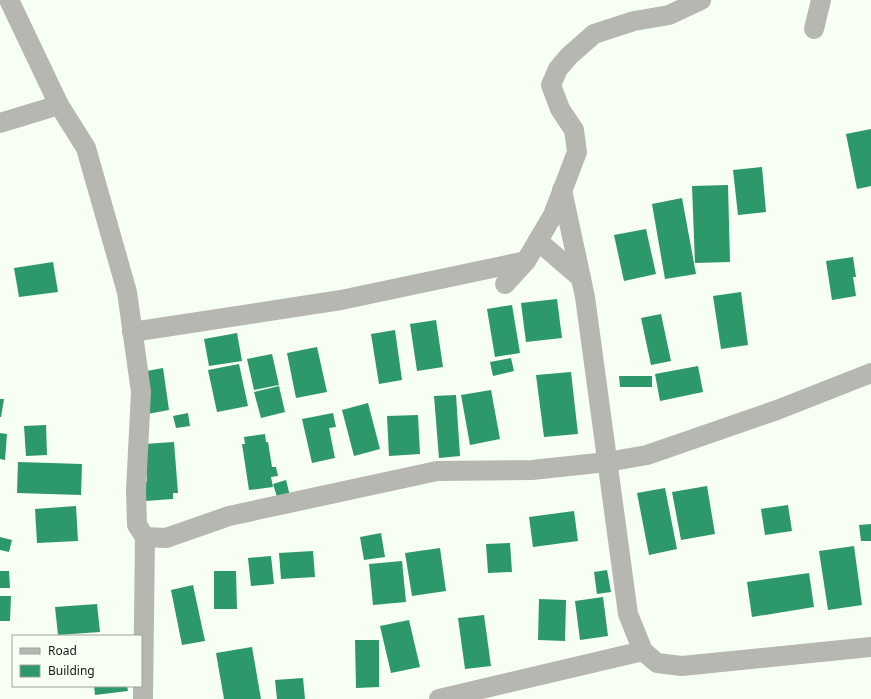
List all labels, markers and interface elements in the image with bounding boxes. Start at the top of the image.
legend [12,635,142,687]
text: Road [48,642,77,659]
text: Building [48,662,95,679]

